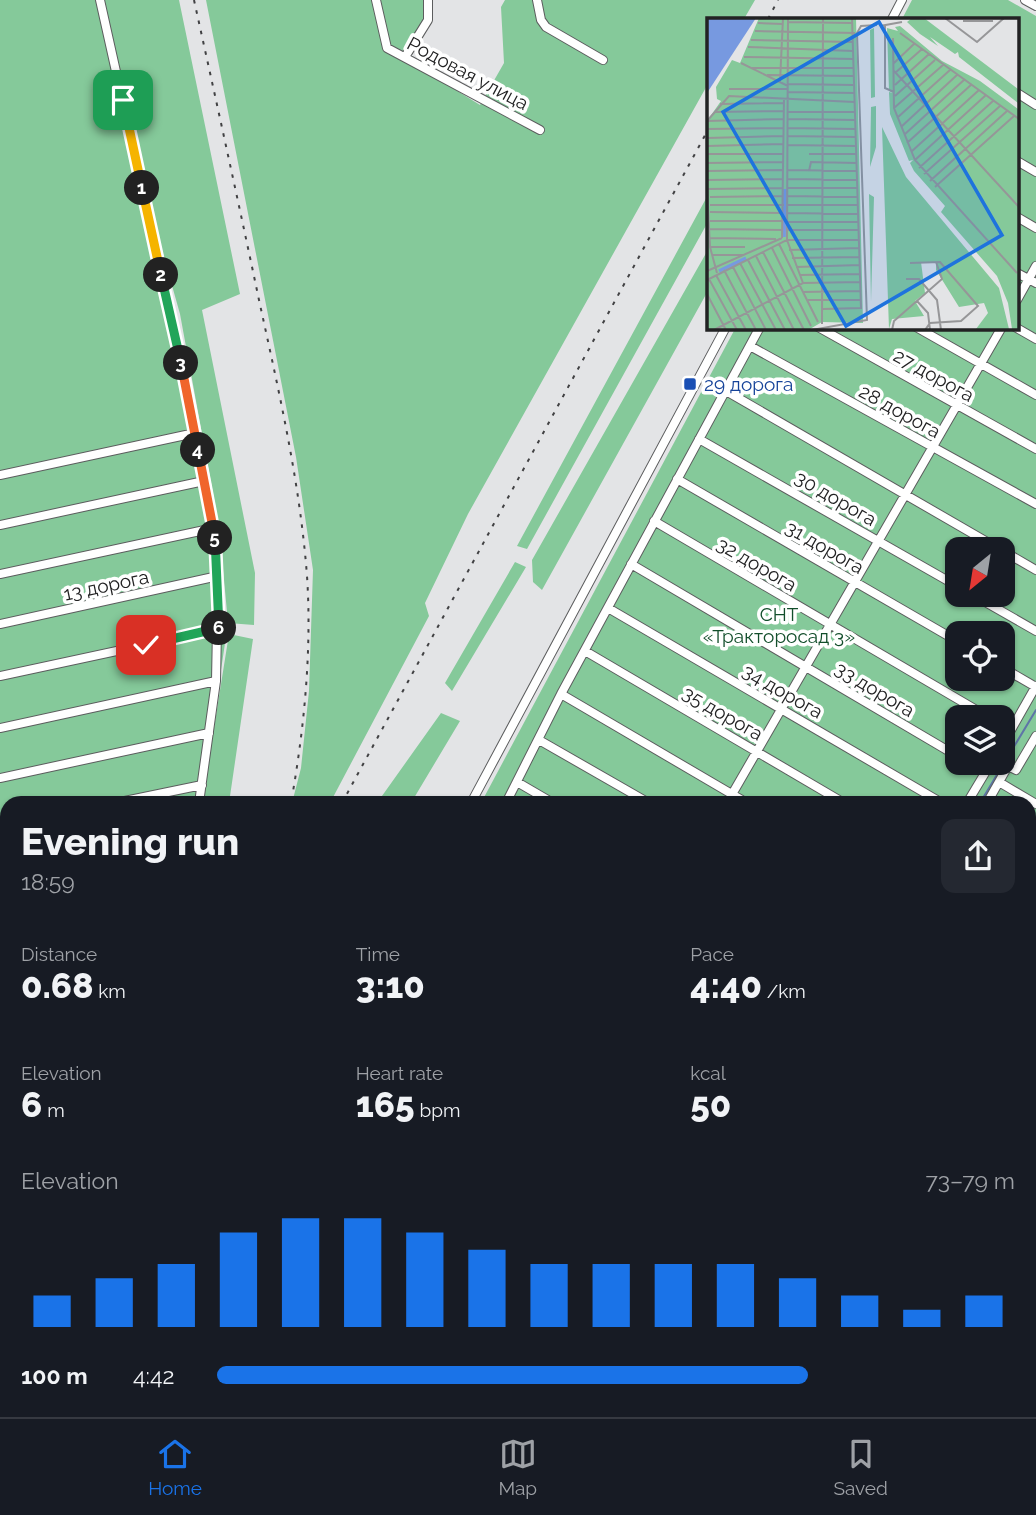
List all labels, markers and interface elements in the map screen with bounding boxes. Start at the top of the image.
inset map [707,18,1018,329]
street label: Родовая улица [404,32,532,114]
pin [93,70,153,130]
icon: arrive [104,81,142,119]
pin: 1 [124,170,160,206]
text: 1 [137,176,146,198]
pin: 2 [144,258,178,292]
text: 2 [155,263,166,285]
street label: 27 дорога [890,344,978,406]
pin: 3 [164,346,198,380]
text: 3 [175,351,186,373]
place label: 29 дорога [704,373,793,395]
marker: 29 дорога [682,376,698,392]
street label: 28 дорога [856,380,944,442]
pin: 4 [180,433,216,468]
text: 4 [192,438,203,460]
street label: 30 дорога [792,466,880,530]
street label: 31 дорога [782,516,868,578]
pin: 5 [198,520,232,556]
text: 5 [209,526,220,548]
street label: 32 дорога [713,532,801,596]
north arrow [945,537,1015,607]
map controls [945,537,1015,775]
street label: 13 дорога [61,565,151,605]
park label: СНТ «Тракторосад 3» [703,603,855,647]
pin: 6 [202,610,236,646]
pin [116,615,176,675]
text: 6 [213,616,224,638]
button: locate [945,621,1015,691]
icon: check [127,626,165,664]
street label: 33 дорога [831,657,919,721]
street label: 34 дорога [739,659,827,723]
street label: 35 дорога [679,681,767,745]
button: layers [945,705,1015,775]
text: Evening run [21,819,239,864]
button: share [941,819,1015,893]
text: 18:59 [21,868,75,895]
text: Distance [21,943,97,965]
text: Time [356,943,400,965]
text: Pace [690,943,734,965]
text: 0.68 [21,965,93,1006]
text: 3:10 [356,965,425,1006]
text: 4:40 [690,965,762,1006]
text: km [93,980,126,1002]
text: /km [762,980,806,1002]
text: Elevation [21,1062,102,1084]
text: Heart rate [356,1062,443,1084]
text: kcal [690,1062,726,1084]
text: 6 [21,1084,42,1125]
text: 165 [356,1084,415,1125]
text: 50 [690,1084,731,1125]
text: m [42,1099,65,1121]
text: bpm [415,1099,460,1121]
text: Elevation [21,1167,119,1194]
text: 73–79 m [925,1167,1015,1194]
text: 100 m [21,1362,88,1389]
text: 4:42 [133,1362,174,1389]
tab: Home [148,1435,202,1499]
tab: Map [498,1435,537,1499]
tab: Saved [833,1435,888,1499]

